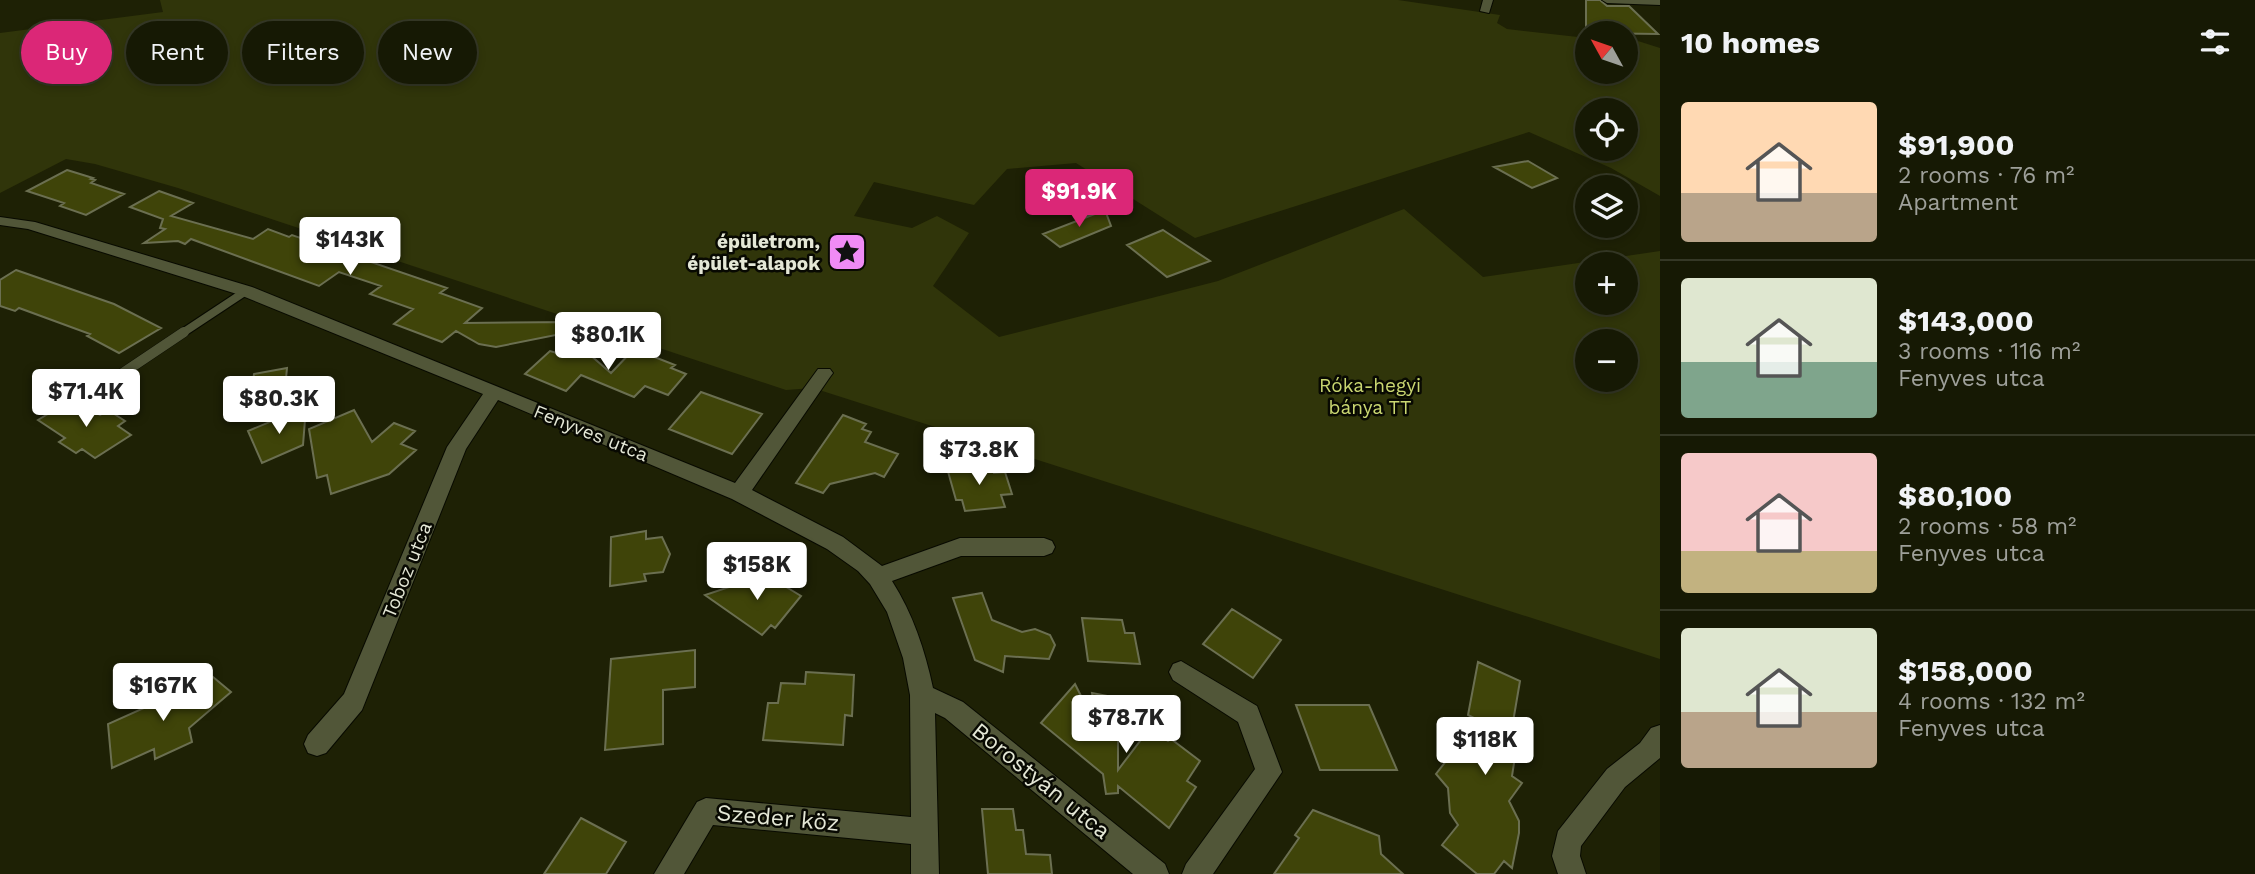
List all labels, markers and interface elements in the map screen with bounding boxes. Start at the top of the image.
chip: Buy [21,21,112,84]
chip: Rent [126,21,228,84]
chip: Filters [242,21,364,84]
chip: New [378,21,477,84]
north arrow [1575,21,1638,84]
map controls [1575,21,1638,392]
icon: filters [2196,23,2234,61]
text: 10 homes [1681,25,1820,60]
button: locate [1575,98,1638,161]
text: $91,900 [1898,127,2014,162]
icon: home [1737,130,1821,214]
text: 2 rooms · 76 m² [1898,162,2074,189]
pin: $91.9K [1022,170,1136,229]
button: layers [1575,175,1638,238]
text: $91.9K [1041,178,1117,205]
text: Apartment [1898,189,2018,216]
pin: $143K [301,218,399,277]
text: $143K [315,226,385,253]
place label: épületrom, épület-alapok [687,230,820,275]
place icon: épületrom, épület-alapok [826,231,868,273]
button: + [1575,252,1638,315]
text: $143,000 [1898,303,2034,338]
icon: home [1737,306,1821,390]
pin: $80.1K [551,312,665,372]
text: $80.1K [571,321,645,348]
button: − [1575,329,1638,392]
text: 3 rooms · 116 m² [1898,338,2080,365]
text: Fenyves utca [1898,365,2045,392]
pin: $71.4K [29,370,143,429]
park label: Róka-hegyi bánya TT [1319,374,1421,419]
pin: $80.3K [222,376,336,436]
text: $71.4K [48,378,124,405]
text: $80.3K [239,385,319,412]
street label: Fenyves utca [530,400,652,466]
pin: $73.8K [922,428,1036,487]
text: $73.8K [939,436,1019,463]
text: $80,100 [1898,478,2012,513]
icon: home [1737,481,1821,565]
text: 2 rooms · 58 m² [1898,513,2077,540]
street label: Toboz utca [377,518,437,621]
text: Fenyves utca [1898,540,2045,567]
pin: $158K [708,542,806,602]
text: $158K [723,551,791,578]
text: $158,000 [1898,653,2033,688]
icon: home [1737,656,1821,740]
pin: $167K [114,664,212,723]
text: $167K [129,672,197,699]
text: 4 rooms · 132 m² [1898,688,2085,715]
pin: $78.7K [1069,696,1183,755]
text: $78.7K [1088,704,1164,731]
text: Fenyves utca [1898,715,2045,742]
street label: Borostyán utca [967,717,1115,845]
pin: $118K [1436,718,1534,777]
text: $118K [1453,726,1517,753]
street label: Szeder köz [716,799,840,837]

